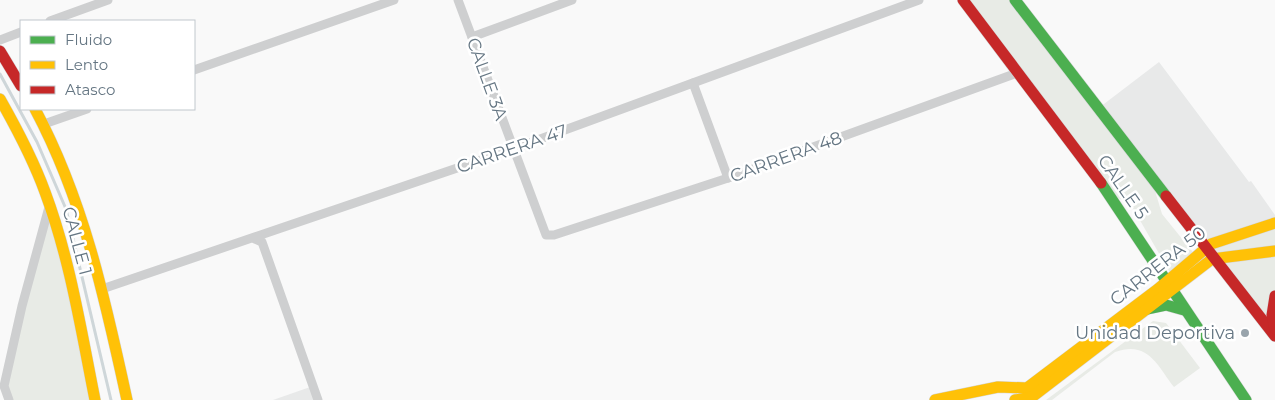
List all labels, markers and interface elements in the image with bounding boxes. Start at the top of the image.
legend [20,20,195,110]
text: Fluido [65,30,112,49]
street label: CALLE 3A [462,35,512,123]
text: Lento [65,55,108,74]
text: Atasco [65,80,115,99]
street label: CARRERA 47 [454,120,570,178]
street label: CARRERA 48 [727,127,845,187]
street label: CALLE 5 [1093,151,1153,223]
street label: CALLE 1 [57,204,97,278]
street label: CARRERA 50 [1105,222,1211,310]
place label: Unidad Deportiva [1075,322,1235,344]
marker: Unidad Deportiva [1239,327,1251,339]

